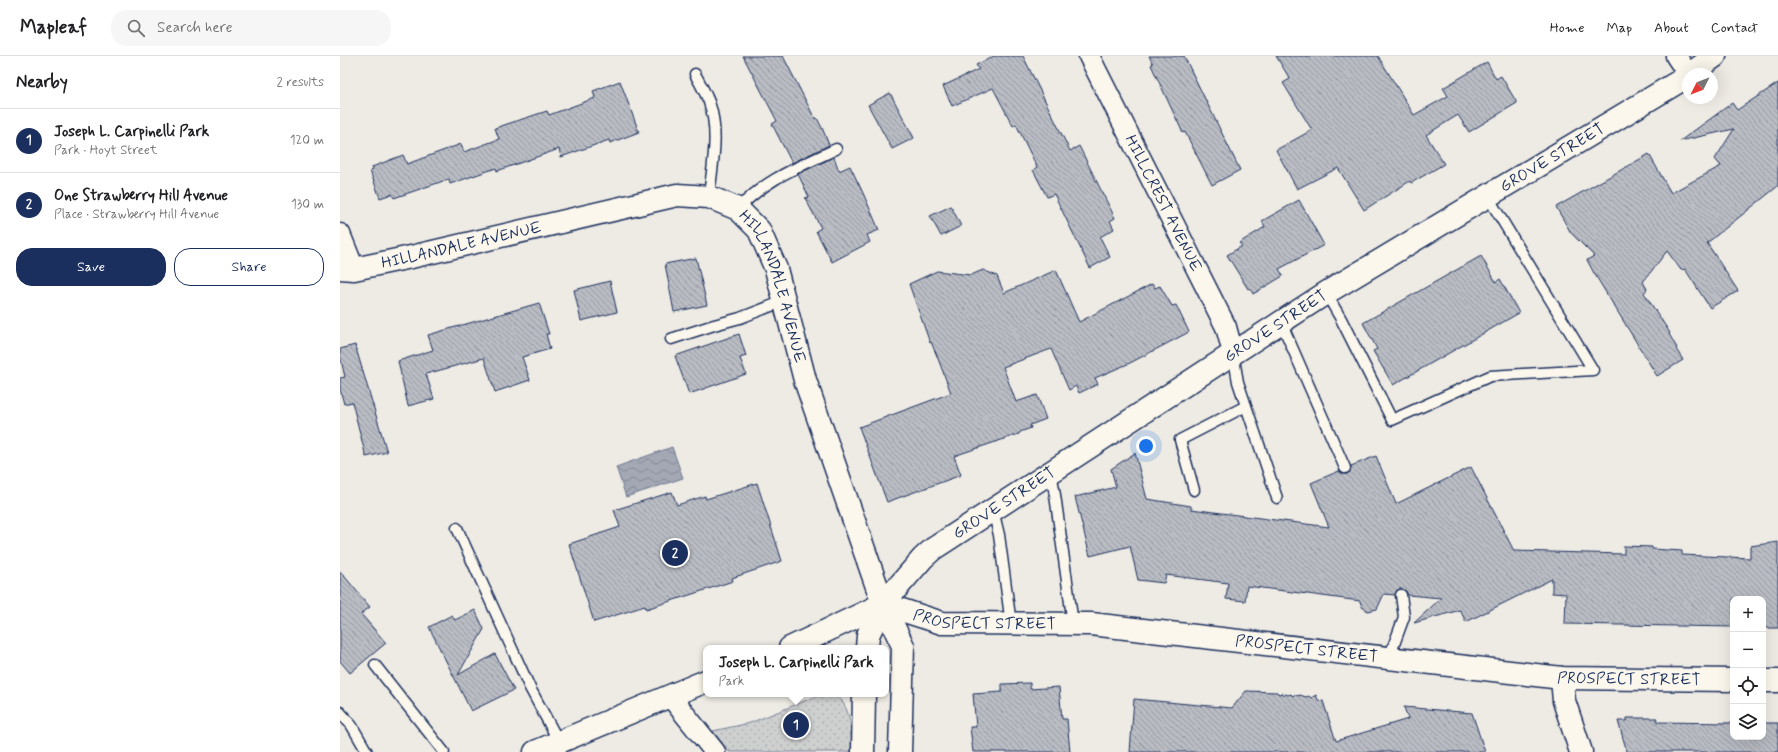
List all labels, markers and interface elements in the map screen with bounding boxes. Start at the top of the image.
search box [111,10,391,46]
text: Mapleaf [20,15,87,40]
icon: search [125,17,147,39]
text: Search here [157,18,233,38]
text: Home [1550,19,1584,37]
text: Map [1606,19,1632,37]
text: About [1654,19,1689,37]
text: Contact [1711,19,1758,37]
north arrow [1682,68,1718,104]
text: Nearby [16,71,68,93]
text: 2 results [277,74,324,91]
street label: GROVE STREET [1496,118,1608,197]
text: Joseph L. Carpinelli Park [54,122,209,142]
street label: HILLCREST AVENUE [1120,131,1207,275]
text: 1 [26,132,32,149]
text: 120 m [290,132,324,149]
text: Park · Hoyt Street [54,142,157,159]
text: One Strawberry Hill Avenue [54,186,228,206]
text: 2 [26,196,32,213]
text: 130 m [291,196,324,213]
street label: HILLANDALE AVENUE [734,205,811,365]
text: Place · Strawberry Hill Avenue [54,206,219,223]
street label: HILLANDALE AVENUE [379,216,543,273]
button: Save [16,248,166,286]
button: Share [174,248,324,286]
street label: GROVE STREET [1220,285,1331,367]
your location [1136,436,1156,456]
street label: GROVE STREET [949,462,1059,544]
pin: 2 [662,538,688,568]
map controls [1730,596,1766,740]
button: + [1730,596,1766,632]
street label: PROSPECT STREET [911,604,1056,634]
street label: PROSPECT STREET [1234,630,1379,667]
button: − [1730,632,1766,668]
popup [703,645,889,697]
text: Joseph L. Carpinelli Park [718,653,874,673]
street label: PROSPECT STREET [1556,667,1701,690]
button: locate [1730,668,1766,704]
text: Park [718,673,744,690]
button: layers [1730,704,1766,740]
pin: 1 [783,710,809,740]

